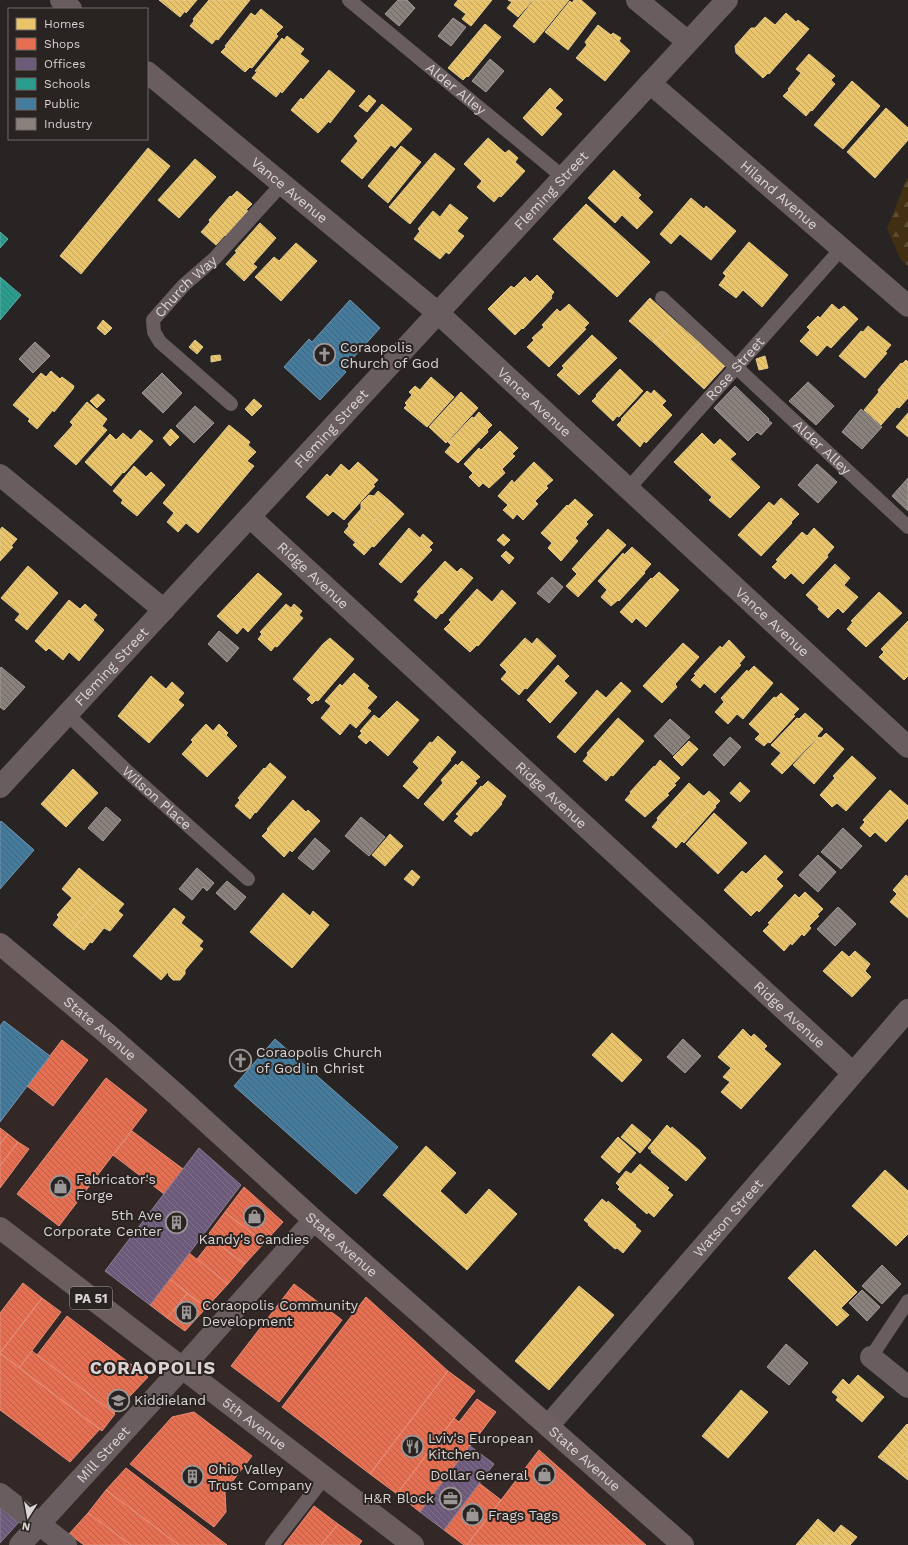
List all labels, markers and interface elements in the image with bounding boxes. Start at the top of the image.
legend [8,8,148,140]
text: Homes [44,17,85,31]
text: Shops [44,37,80,51]
text: Offices [44,57,86,71]
street label: Alder Alley [423,59,490,118]
text: Schools [44,77,90,91]
text: Public [44,97,80,111]
text: Industry [44,117,93,131]
street label: Fleming Street [511,148,591,233]
street label: Vance Avenue [248,154,331,226]
street label: Hiland Avenue [737,157,821,233]
street label: Church Way [151,252,221,320]
street label: Rose Street [702,333,767,404]
place label: Coraopolis Church of God [340,339,439,371]
church icon: Coraopolis Church of God [312,342,338,368]
street label: Vance Avenue [494,364,575,440]
street label: Fleming Street [291,386,371,471]
street label: Alder Alley [790,417,855,478]
street label: Ridge Avenue [274,539,352,612]
street label: Vance Avenue [732,584,813,660]
street label: Fleming Street [71,624,152,709]
street label: Ridge Avenue [513,758,590,832]
street label: Wilson Place [119,763,195,833]
street label: Ridge Avenue [751,978,829,1051]
street label: State Avenue [61,993,140,1064]
place label: Coraopolis Church of God in Christ [256,1044,382,1076]
church icon: Coraopolis Church of God in Christ [227,1047,253,1073]
place label: Fabricator's Forge [76,1171,156,1203]
shop icon: Fabricator's Forge [47,1174,73,1200]
street label: Watson Street [690,1176,766,1260]
shop icon: Kandy's Candies [241,1204,267,1230]
place label: 5th Ave Corporate Center [43,1207,162,1239]
street label: State Avenue [303,1209,381,1280]
building icon: 5th Ave Corporate Center [164,1210,190,1236]
place label: Kandy's Candies [199,1231,309,1247]
road number: PA 51 [70,1287,112,1309]
place label: Coraopolis Community Development [202,1297,359,1329]
building icon: Coraopolis Community Development [174,1300,200,1326]
district label: CORAOPOLIS [90,1357,216,1378]
school or university icon: Kiddieland [105,1387,131,1413]
place label: Kiddieland [134,1392,206,1408]
street label: 5th Avenue [219,1394,290,1453]
street label: Mill Street [73,1423,133,1486]
street label: State Avenue [546,1423,624,1494]
place label: Lviv's European Kitchen [428,1430,534,1462]
restaurant icon: Lviv's European Kitchen [399,1433,425,1459]
place label: Ohio Valley Trust Company [208,1461,312,1493]
shop icon: Dollar General [531,1462,557,1488]
building icon: Ohio Valley Trust Company [179,1464,205,1490]
place label: Dollar General [430,1467,529,1483]
office icon: H&R Block [437,1485,463,1511]
place label: H&R Block [363,1490,434,1506]
north arrow [8,1497,48,1537]
shop icon: Frags Tags [460,1502,486,1528]
place label: Frags Tags [488,1507,558,1523]
text: N [21,1519,31,1533]

